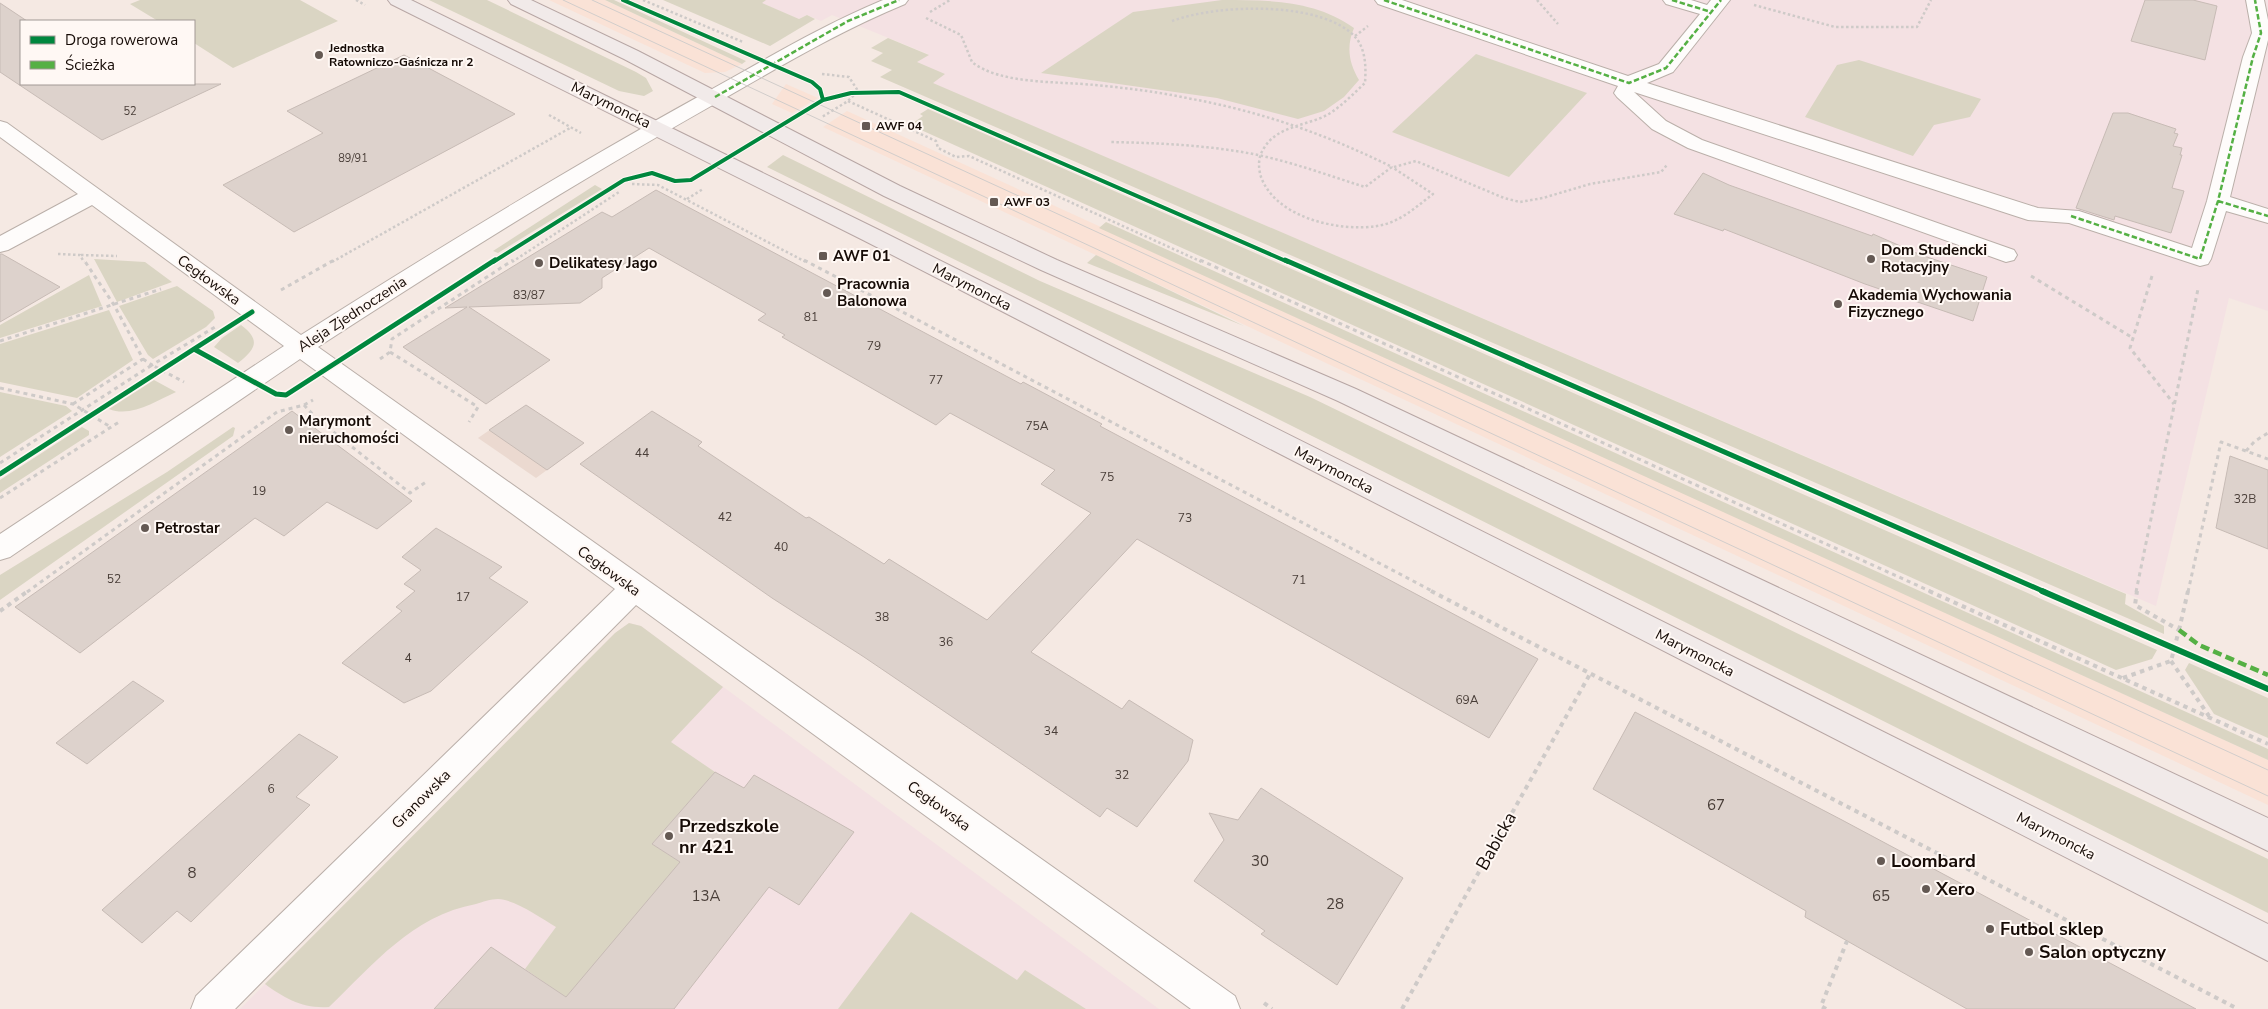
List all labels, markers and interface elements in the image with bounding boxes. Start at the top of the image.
legend [20,20,195,85]
text: Droga rowerowa [65,30,178,50]
place label: Jednostka Ratowniczo-Gaśnicza nr 2 [328,40,474,70]
marker: Jednostka Ratowniczo-Gaśnicza nr 2 [313,49,325,61]
text: Ścieżka [65,54,115,75]
street label: Marymoncka [568,77,654,133]
house number: 52 [123,104,137,119]
place label: AWF 04 [876,118,922,134]
marker: AWF 04 [860,120,872,132]
house number: 89/91 [338,151,368,166]
place label: AWF 03 [1004,194,1050,210]
marker: AWF 03 [988,196,1000,208]
place label: Dom Studencki Rotacyjny [1881,240,1987,277]
place label: AWF 01 [833,246,890,266]
street label: Cegłowska [173,250,245,310]
marker: AWF 01 [817,250,829,262]
place label: Delikatesy Jago [549,253,658,273]
marker: Dom Studencki Rotacyjny [1865,253,1877,265]
marker: Delikatesy Jago [533,257,545,269]
street label: Marymoncka [929,258,1015,316]
street label: Aleja Zjednoczenia [294,271,410,357]
place label: Pracownia Balonowa [837,274,910,311]
place label: Akademia Wychowania Fizycznego [1848,285,2012,322]
house number: 83/87 [513,287,545,303]
marker: Pracownia Balonowa [821,287,833,299]
marker: Akademia Wychowania Fizycznego [1832,298,1844,310]
house number: 81 [804,309,818,325]
house number: 79 [867,338,881,354]
house number: 77 [929,372,943,388]
place label: Marymont nieruchomości [299,411,399,448]
house number: 75A [1025,418,1049,434]
marker: Marymont nieruchomości [283,424,295,436]
street label: Marymoncka [1291,441,1377,499]
house number: 44 [635,445,649,461]
house number: 75 [1100,469,1114,485]
house number: 19 [252,483,266,499]
house number: 32B [2234,491,2256,507]
house number: 42 [718,509,732,525]
house number: 73 [1178,510,1192,526]
place label: Petrostar [155,518,220,538]
marker: Petrostar [139,522,151,534]
house number: 40 [774,539,788,555]
street label: Cegłowska [573,541,645,601]
house number: 52 [107,571,121,587]
house number: 71 [1292,572,1306,588]
house number: 17 [456,589,470,605]
house number: 38 [875,609,889,625]
street label: Marymoncka [1652,624,1738,682]
house number: 36 [939,634,953,650]
house number: 4 [404,650,412,666]
house number: 69A [1455,692,1479,708]
house number: 34 [1044,723,1058,739]
street label: Granowska [387,765,455,833]
house number: 32 [1115,767,1129,783]
street label: Cegłowska [903,776,975,836]
house number: 6 [267,781,275,797]
house number: 67 [1707,795,1725,815]
street label: Marymoncka [2013,807,2099,865]
street label: Babicka [1470,808,1522,874]
place label: Przedszkole nr 421 [679,814,779,859]
marker: Przedszkole nr 421 [663,830,675,842]
place label: Loombard [1891,849,1976,873]
house number: 30 [1251,851,1269,871]
marker: Loombard [1875,855,1887,867]
house number: 8 [187,863,197,883]
place label: Xero [1935,877,1975,901]
marker: Xero [1920,883,1932,895]
house number: 13A [692,886,721,906]
house number: 65 [1872,886,1890,906]
house number: 28 [1326,894,1344,914]
place label: Futbol sklep [2000,917,2104,941]
marker: Futbol sklep [1984,923,1996,935]
place label: Salon optyczny [2039,940,2167,964]
marker: Salon optyczny [2023,946,2035,958]

